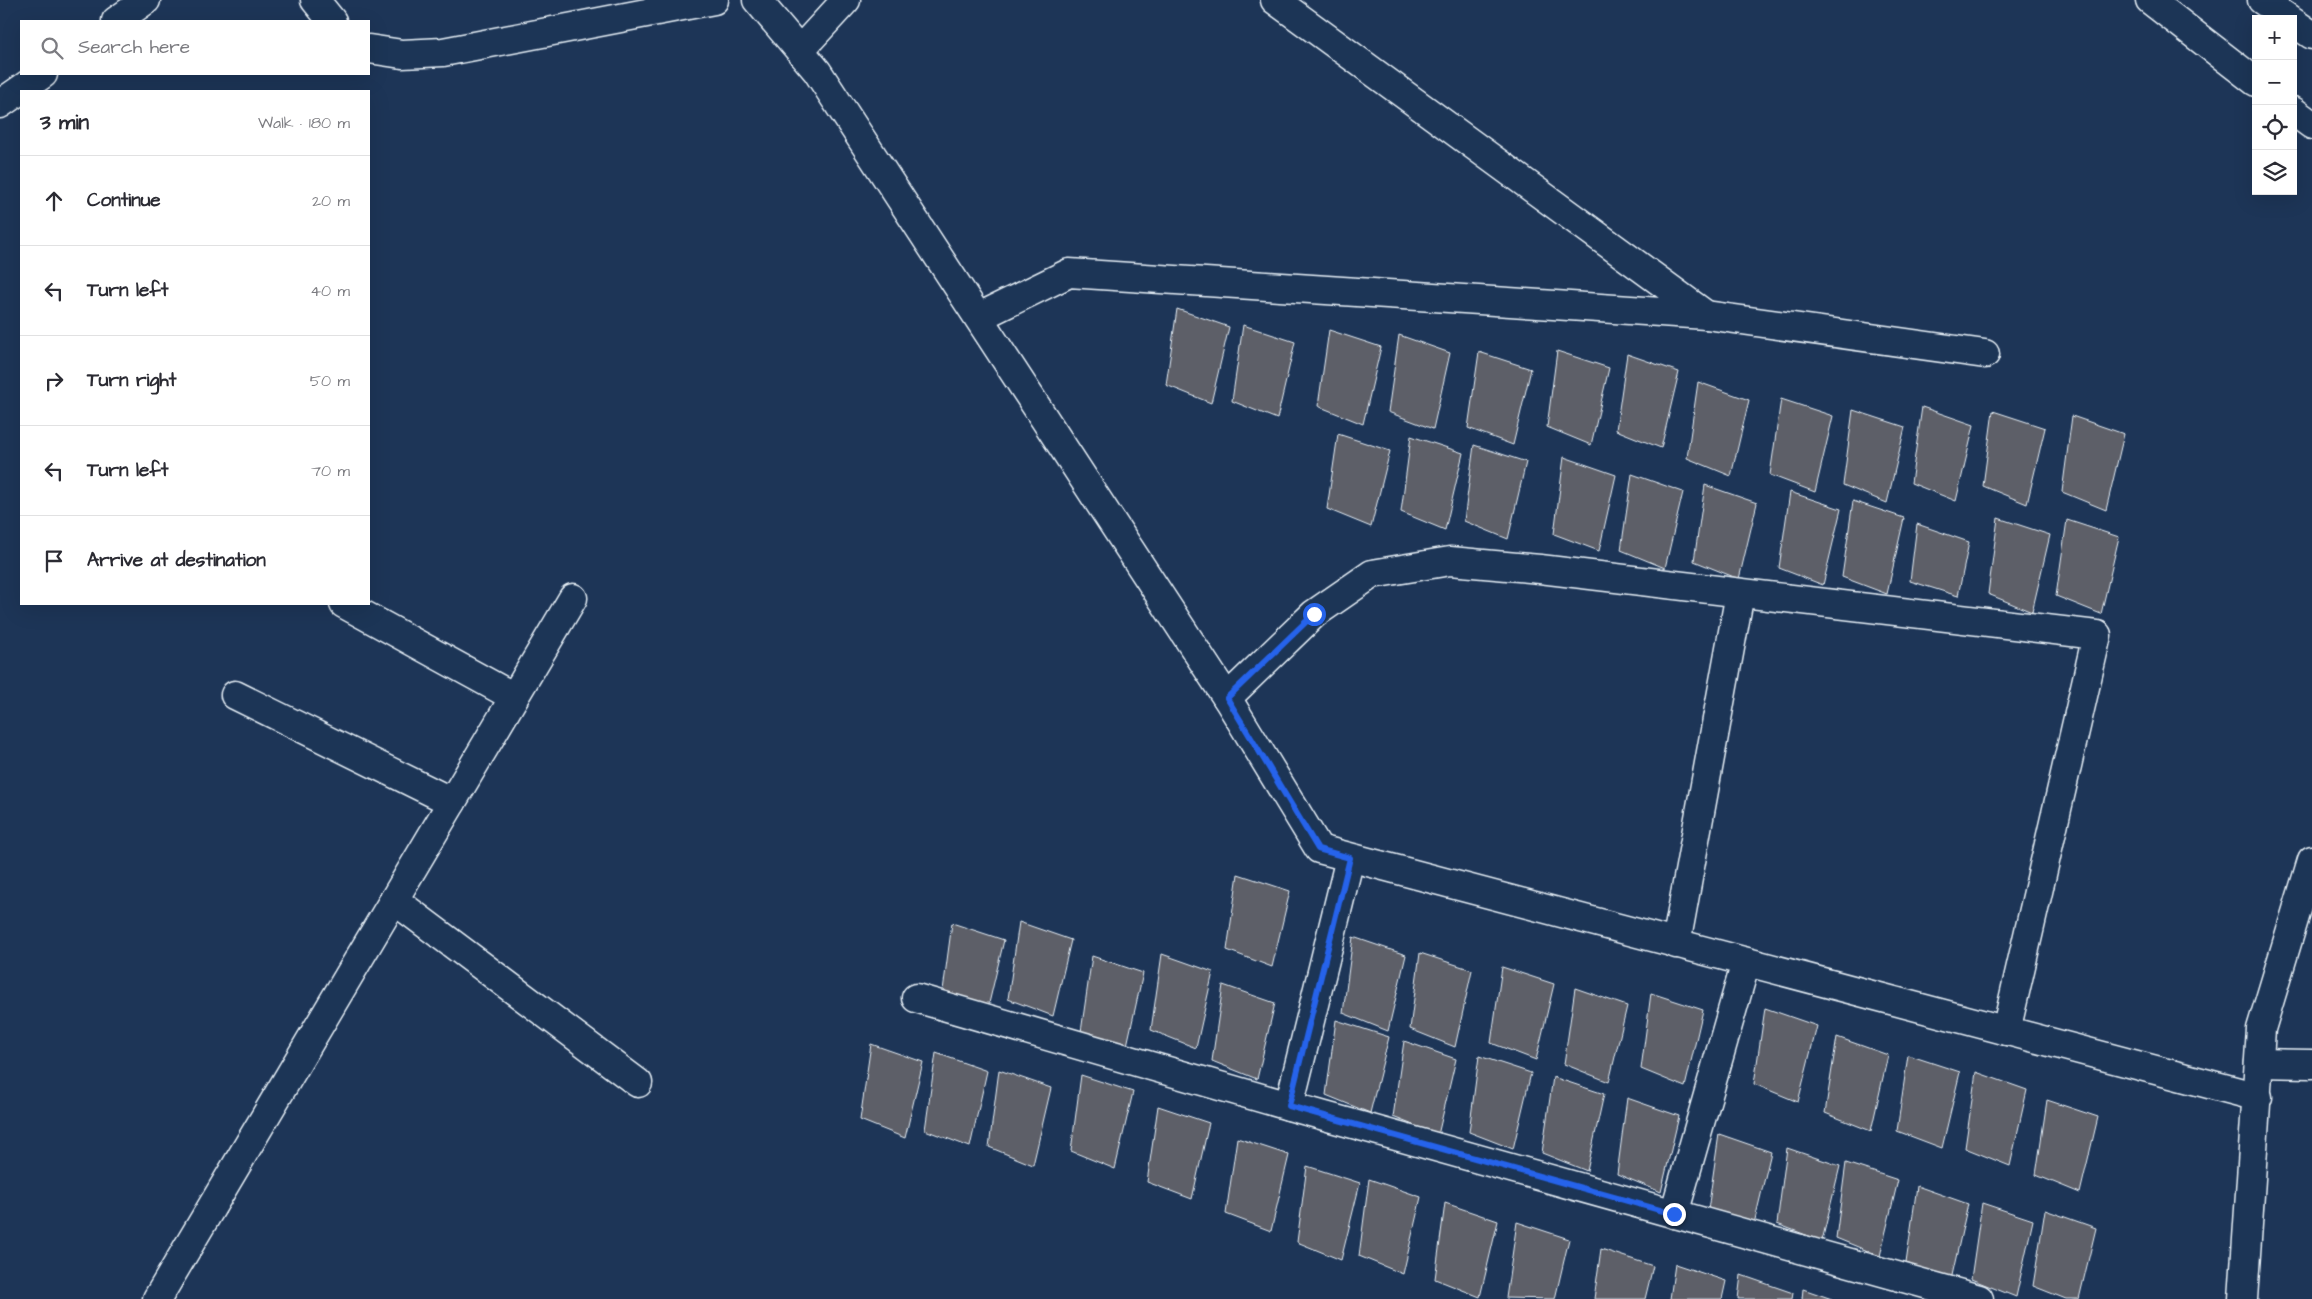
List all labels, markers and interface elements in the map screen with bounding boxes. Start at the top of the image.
map controls [2252,15,2297,195]
button: + [2252,15,2297,60]
search box [20,20,370,75]
icon: search [38,34,66,62]
text: Search here [78,34,190,61]
button: − [2252,60,2297,105]
button: locate [2252,105,2297,150]
text: 3 min [40,108,89,137]
text: Walk · 180 m [258,112,350,134]
button: layers [2252,150,2297,195]
icon: ahead [40,187,68,215]
text: Continue [87,187,161,214]
text: 20 m [312,190,350,212]
icon: left [40,277,68,305]
text: Turn left [87,277,168,304]
text: 40 m [310,280,350,302]
icon: right [40,367,68,395]
text: Turn right [87,367,176,394]
text: 50 m [310,370,350,392]
icon: left [40,457,68,485]
text: Turn left [87,457,168,484]
text: 70 m [311,460,350,482]
icon: arrive [40,547,68,575]
text: Arrive at destination [87,547,266,574]
route start [1303,603,1326,626]
route end [1663,1203,1686,1226]

